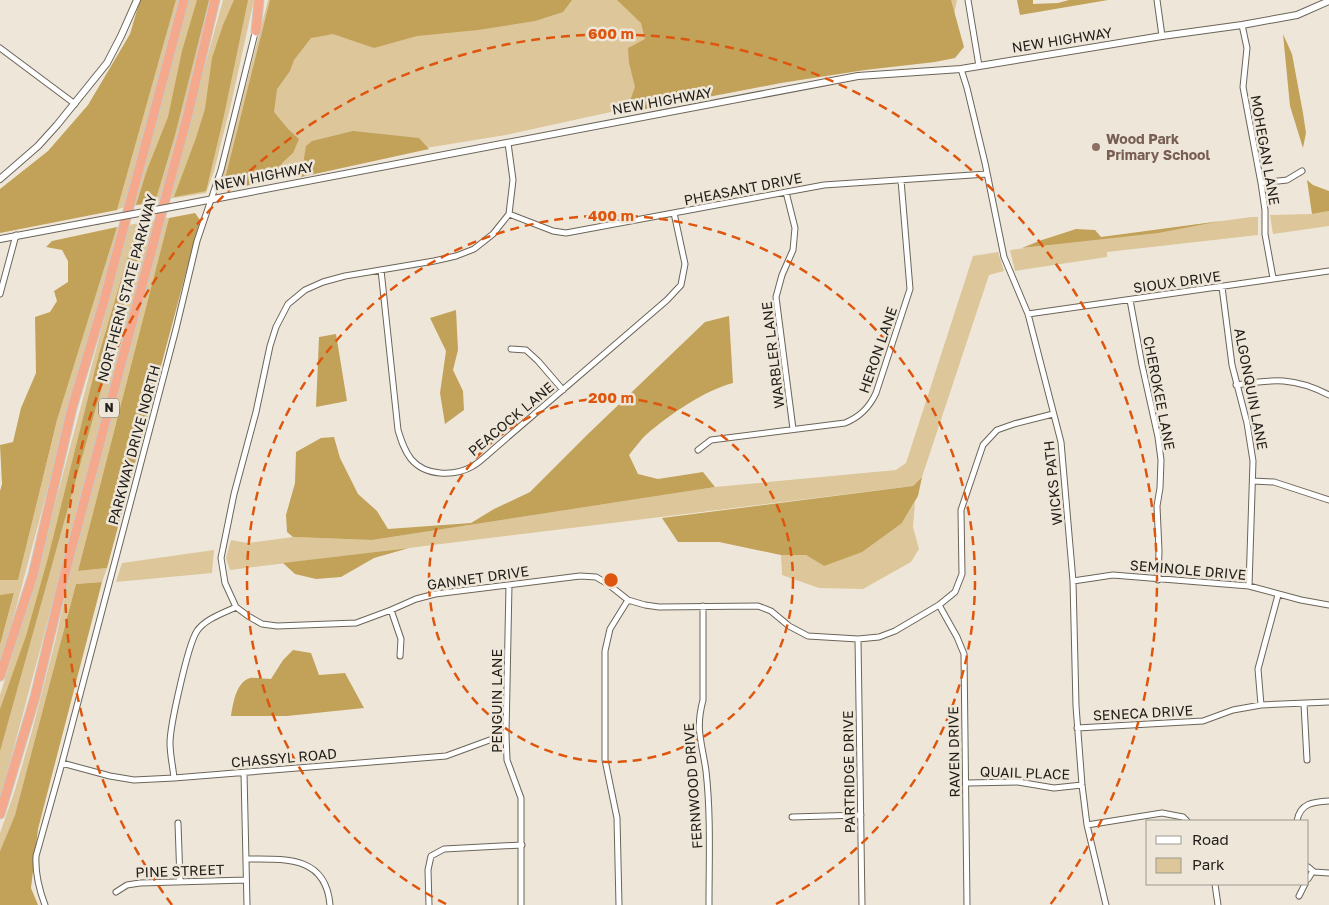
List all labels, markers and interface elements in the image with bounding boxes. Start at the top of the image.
street label: NEW HIGHWAY [1011,23,1113,56]
text: 600 m [588,24,634,42]
street label: NEW HIGHWAY [611,83,713,118]
street label: MOHEGAN LANE [1247,93,1284,206]
place label: Wood Park Primary School [1106,130,1210,163]
marker: Wood Park Primary School [1090,141,1102,153]
street label: NEW HIGHWAY [213,158,315,194]
street label: PHEASANT DRIVE [682,169,804,208]
street label: NORTHERN STATE PARKWAY [93,192,160,384]
text: 400 m [588,206,634,224]
street label: SIOUX DRIVE [1132,267,1222,296]
street label: WARBLER LANE [758,301,787,409]
street label: HERON LANE [855,304,900,395]
street label: ALGONQUIN LANE [1231,327,1272,451]
street label: CHEROKEE LANE [1140,334,1179,451]
street label: PARKWAY DRIVE NORTH [104,363,163,527]
street label: PEACOCK LANE [464,378,557,459]
text: 200 m [588,388,634,406]
road number: N [99,398,119,418]
street label: WICKS PATH [1040,440,1065,526]
street label: SEMINOLE DRIVE [1129,556,1247,583]
street label: GANNET DRIVE [426,562,530,593]
centre of rings [602,571,620,589]
street label: PENGUIN LANE [488,649,505,753]
street label: SENECA DRIVE [1092,701,1194,724]
street label: RAVEN DRIVE [944,706,963,798]
street label: PARTRIDGE DRIVE [839,710,858,834]
street label: FERNWOOD DRIVE [680,723,705,849]
street label: CHASSYL ROAD [230,744,338,771]
street label: QUAIL PLACE [980,762,1070,783]
legend [1146,820,1309,885]
text: Road [1192,830,1229,848]
text: Park [1192,855,1225,873]
street label: PINE STREET [135,860,225,881]

